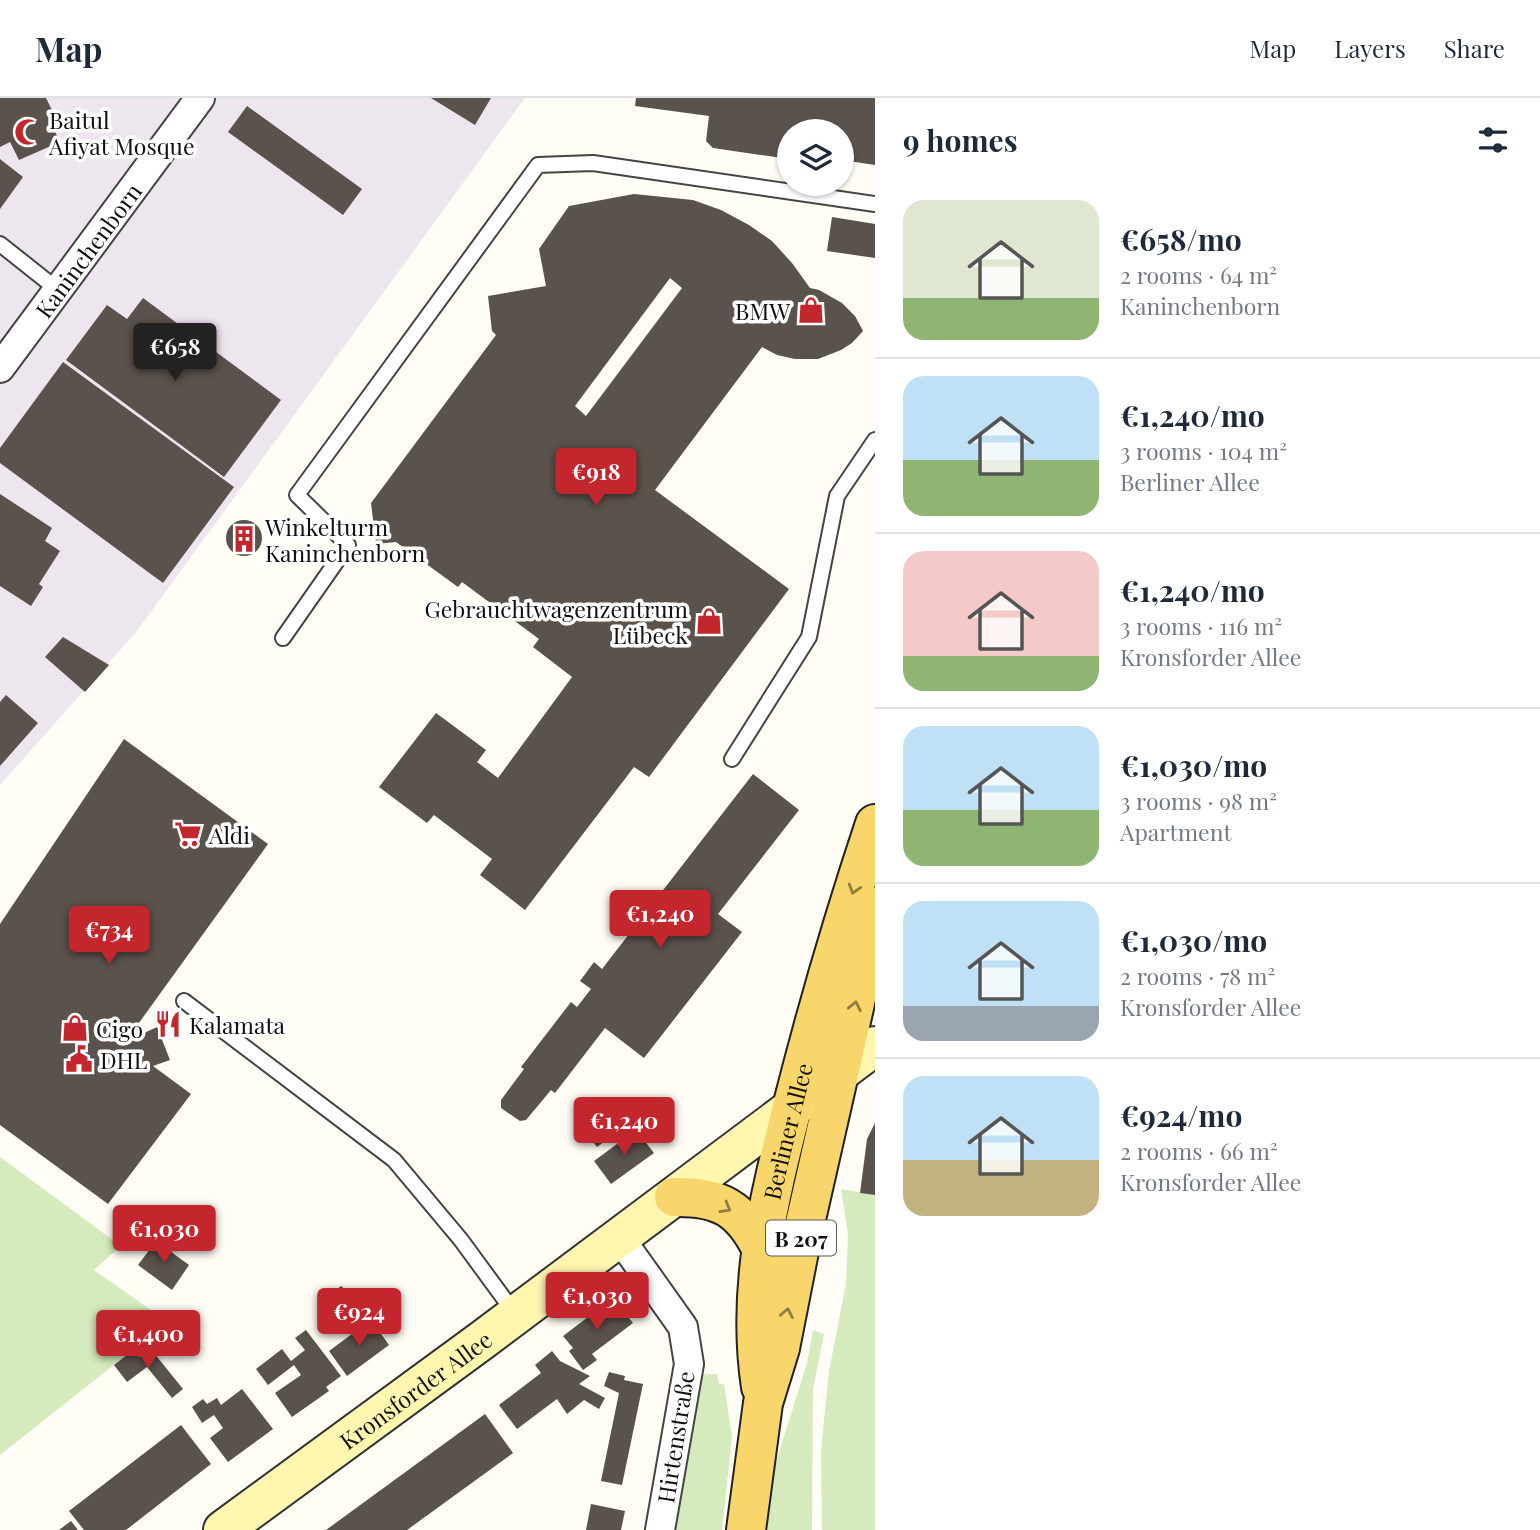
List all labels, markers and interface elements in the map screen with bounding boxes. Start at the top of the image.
text: Map [35,26,102,70]
text: Map [1250,32,1296,64]
text: Layers [1334,32,1406,64]
text: Share [1444,32,1505,64]
place label: Baitul Afiyat Mosque [48,104,195,161]
mosque icon: Baitul Afiyat Mosque [13,117,43,147]
map controls [777,119,854,196]
button: layers [777,119,854,196]
text: 9 homes [903,120,1018,160]
icon: filters [1474,121,1512,159]
street label: Kaninchenborn [27,176,148,324]
text: €658/mo [1120,219,1242,259]
icon: home [959,228,1043,312]
text: 2 rooms · 64 m² [1120,259,1277,290]
text: Kaninchenborn [1120,290,1280,321]
place label: BMW [735,295,790,326]
shop icon: BMW [796,295,826,325]
pin: €658 [134,324,216,383]
text: €658 [149,330,201,361]
text: €1,240/mo [1120,395,1265,435]
icon: home [959,404,1043,488]
text: 3 rooms · 104 m² [1120,435,1287,466]
pin: €918 [555,448,637,508]
text: €918 [571,455,621,486]
text: Berliner Allee [1120,466,1260,497]
place label: Winkelturm Kaninchenborn [264,511,426,568]
building icon: Winkelturm Kaninchenborn [229,524,259,554]
text: €1,240/mo [1120,570,1265,610]
icon: home [959,579,1043,663]
place label: Gebrauchtwagenzentrum Lübeck [425,593,689,650]
shop icon: Gebrauchtwagenzentrum Lübeck [694,606,724,636]
text: 3 rooms · 116 m² [1120,610,1282,641]
text: Kronsforder Allee [1120,641,1301,672]
text: €1,030/mo [1120,745,1267,785]
icon: home [959,754,1043,838]
text: 3 rooms · 98 m² [1120,785,1277,816]
text: Apartment [1120,816,1232,847]
supermarket icon: Aldi [173,819,203,849]
place label: Aldi [208,819,250,850]
one-way arrow [847,882,862,894]
pin: €1,240 [603,890,717,950]
text: €1,240 [626,897,694,928]
pin: €734 [68,906,150,966]
text: €734 [85,913,133,944]
text: €1,030/mo [1120,920,1267,960]
icon: home [959,929,1043,1013]
text: 2 rooms · 78 m² [1120,960,1275,991]
text: Kronsforder Allee [1120,991,1301,1022]
one-way arrow [846,1000,861,1012]
restaurant icon: Kalamata [153,1009,183,1039]
place label: Kalamata [189,1009,286,1040]
shop icon: Cigo [60,1013,90,1043]
place label: Cigo [96,1013,143,1044]
public building icon: DHL [64,1044,94,1074]
place label: DHL [100,1044,147,1075]
street label: Berliner Allee [755,1059,819,1202]
text: €924/mo [1120,1095,1242,1135]
pin: €1,240 [567,1098,681,1157]
text: €1,240 [590,1104,658,1135]
icon: home [959,1104,1043,1188]
text: 2 rooms · 66 m² [1120,1135,1278,1166]
text: Kronsforder Allee [1120,1166,1301,1197]
one-way arrow [719,1200,732,1213]
pin: €1,030 [107,1206,221,1265]
text: €1,030 [129,1212,199,1243]
road number: B 207 [766,1220,836,1256]
pin: €1,030 [540,1272,654,1332]
text: €1,030 [562,1279,632,1310]
pin: €924 [318,1288,400,1348]
text: €924 [333,1295,385,1326]
one-way arrow [778,1307,793,1319]
pin: €1,400 [91,1310,205,1370]
text: €1,400 [112,1317,184,1348]
street label: Kronsforder Allee [333,1323,497,1456]
street label: Hirtenstraße [649,1369,701,1505]

